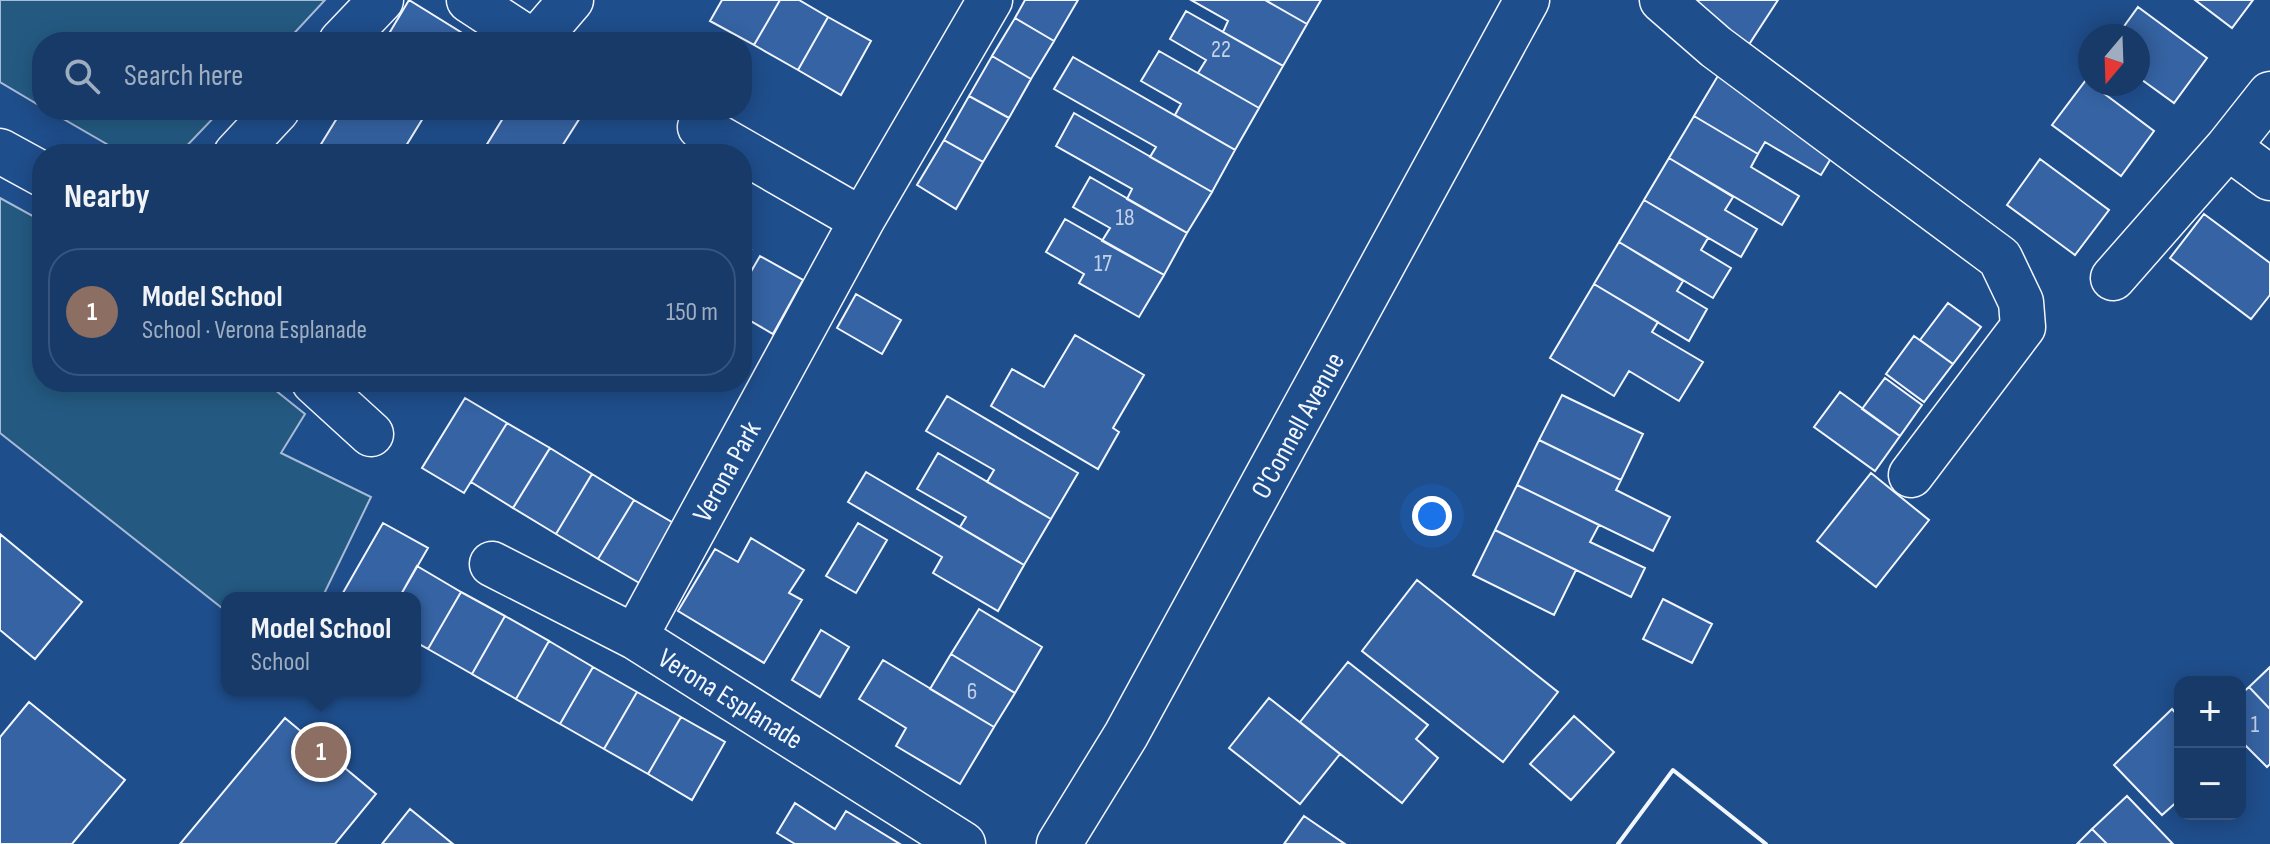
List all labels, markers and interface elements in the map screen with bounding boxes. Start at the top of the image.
north arrow [2078,24,2150,96]
search box [32,32,752,120]
house number: 22 [1211,35,1231,64]
icon: search [60,54,104,98]
text: Search here [124,58,243,94]
text: Nearby [64,176,150,217]
house number: 18 [1116,203,1134,232]
house number: 17 [1094,249,1112,278]
text: Model School [142,279,283,315]
text: 1 [87,297,97,328]
text: 150 m [666,297,718,328]
text: School · Verona Esplanade [142,315,367,346]
street label: O'Connell Avenue [1245,347,1352,504]
street label: Verona Park [686,415,769,528]
your location [1412,496,1452,536]
popup [221,592,421,696]
text: Model School [251,611,391,647]
street label: Verona Esplanade [652,642,809,757]
text: School [251,647,310,678]
map controls [2174,676,2246,820]
button: + [2174,676,2246,748]
house number: 6 [967,677,977,706]
house number: 1 [2251,710,2260,739]
pin: 1 [295,722,347,782]
button: − [2174,748,2246,820]

